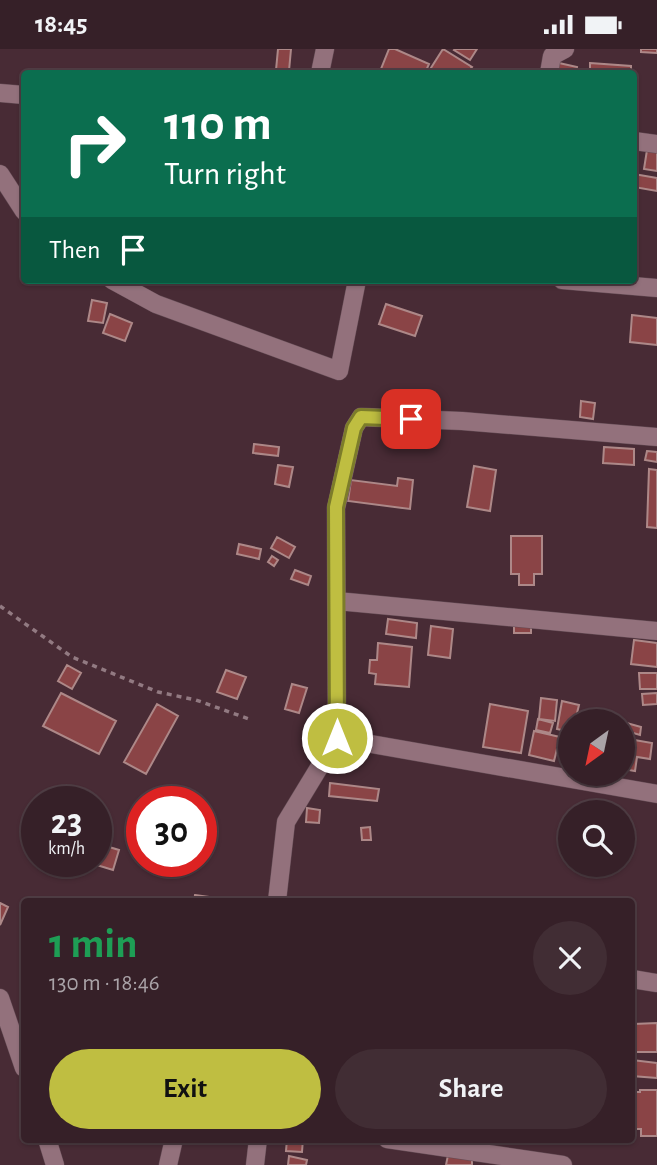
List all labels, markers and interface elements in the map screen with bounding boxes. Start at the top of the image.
text: 18:45 [35,11,87,37]
icon: right [49,98,140,189]
text: 110 m [164,100,272,149]
text: Turn right [164,158,286,190]
icon: arrive [114,231,152,269]
text: Then [49,237,100,263]
pin [381,389,441,449]
icon: arrive [392,400,430,438]
position arrow [300,701,374,775]
north arrow [558,709,635,786]
map controls [558,709,635,877]
speed limit sign: 30 [126,786,217,877]
button: search [558,800,635,877]
text: 23 [51,805,82,840]
text: km/h [48,840,85,858]
button: close [533,921,607,995]
text: 1 min [49,923,138,965]
text: 130 m · 18:46 [49,972,160,995]
button: Exit [49,1049,321,1129]
button: Share [335,1049,607,1129]

